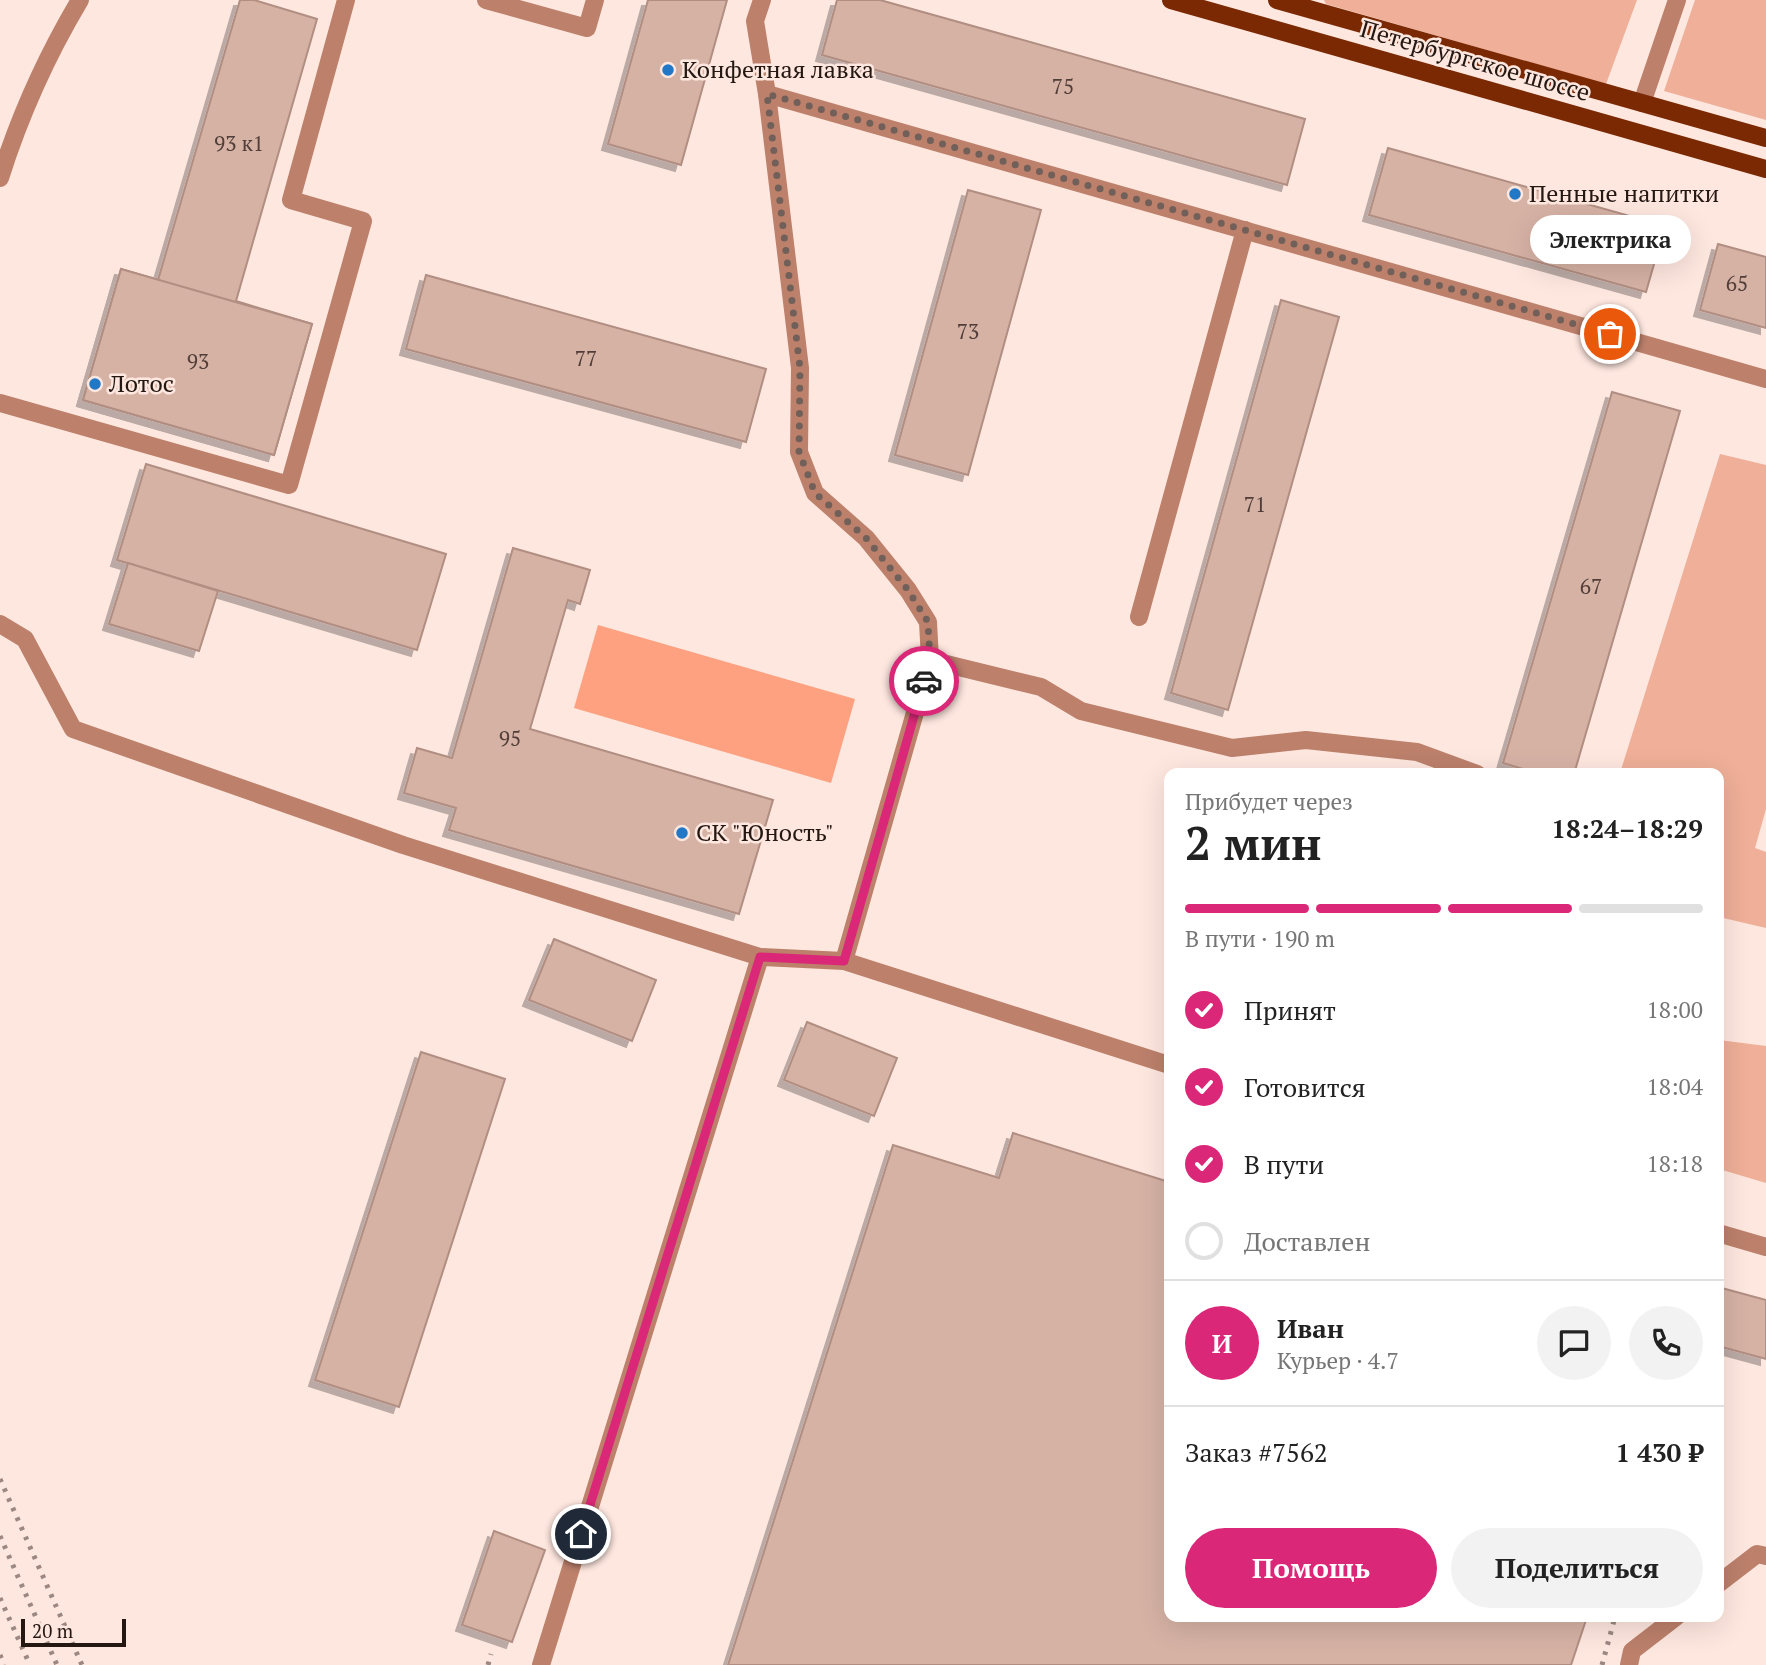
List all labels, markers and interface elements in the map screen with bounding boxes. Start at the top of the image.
street label: Петербургское шоссе [1357,12,1594,108]
place label: Конфетная лавка [682,53,874,85]
marker: Конфетная лавка [660,62,676,78]
house number: 75 [1052,72,1074,100]
house number: 93 к1 [214,129,264,157]
place label: Пенные напитки [1529,177,1719,209]
marker: Пенные напитки [1507,186,1523,202]
callout: Электрика [1530,215,1690,264]
text: Электрика [1550,224,1671,255]
house number: 65 [1726,269,1748,297]
pin [1580,304,1640,364]
icon: bag [1591,315,1629,353]
house number: 73 [957,317,979,345]
house number: 77 [575,344,597,372]
house number: 93 [187,347,209,375]
place label: Лотос [108,367,174,399]
marker: Лотос [87,376,103,392]
house number: 71 [1244,490,1266,518]
house number: 67 [1580,572,1602,600]
courier [889,646,959,716]
icon: car [905,662,943,700]
house number: 95 [499,724,521,752]
text: Прибудет через [1185,786,1353,817]
text: 18:24–18:29 [1551,811,1703,845]
text: 2 мин [1185,812,1322,873]
place label: СК "Юность" [696,816,834,848]
marker: СК "Юность" [674,825,690,841]
text: В пути · 190 m [1185,923,1335,954]
icon: check [1185,991,1223,1029]
text: Принят [1244,993,1336,1027]
text: 18:00 [1646,994,1703,1025]
icon: check [1185,1068,1223,1106]
text: Готовится [1244,1070,1366,1104]
text: 18:04 [1646,1071,1703,1102]
icon: check [1185,1145,1223,1183]
text: В пути [1244,1147,1324,1181]
text: 18:18 [1646,1148,1703,1179]
text: Доставлен [1244,1224,1370,1258]
button: chat [1537,1306,1611,1380]
button: phone [1629,1306,1703,1380]
text: Иван [1277,1311,1344,1345]
text: И [1212,1326,1232,1360]
text: Курьер · 4.7 [1277,1345,1399,1376]
text: Заказ #7562 [1185,1435,1328,1469]
text: 1 430 ₽ [1616,1435,1703,1469]
pin [551,1504,611,1564]
icon: home [562,1515,600,1553]
button: Помощь [1185,1528,1437,1608]
button: Поделиться [1451,1528,1703,1608]
scale bar [21,1616,126,1648]
text: 20 m [32,1618,73,1643]

